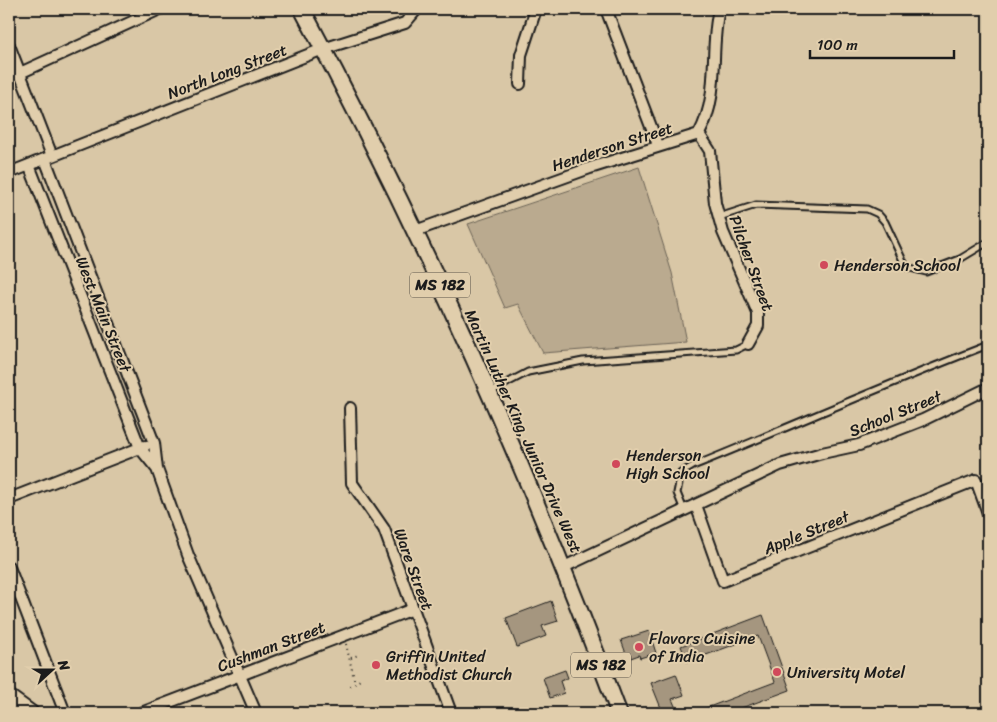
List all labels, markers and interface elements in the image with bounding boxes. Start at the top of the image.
scale bar [810,28,953,60]
text: 100 m [817,32,858,58]
street label: North Long Street [163,35,292,108]
street label: Henderson Street [548,113,677,180]
street label: Pilcher Street [721,211,782,315]
place label: Henderson School [834,251,961,280]
street label: West Main Street [67,252,140,377]
marker: Henderson School [818,259,830,271]
road number: MS 182 [410,272,470,298]
street label: Martin Luther King, Junior Drive West [456,304,591,558]
street label: School Street [845,382,946,445]
place label: Henderson High School [626,441,710,488]
marker: Henderson High School [610,458,622,470]
street label: Apple Street [758,502,854,563]
street label: Ware Street [385,524,442,614]
street label: Cushman Street [213,613,330,680]
place label: Flavors Cuisine of India [649,624,755,671]
marker: Flavors Cuisine of India [633,641,645,653]
place label: Griffin United Methodist Church [386,642,512,689]
north arrow [28,644,78,694]
road number: MS 182 [571,652,631,678]
text: N [50,656,77,675]
place label: University Motel [787,658,905,687]
marker: Griffin United Methodist Church [370,659,382,671]
marker: University Motel [771,666,783,678]

